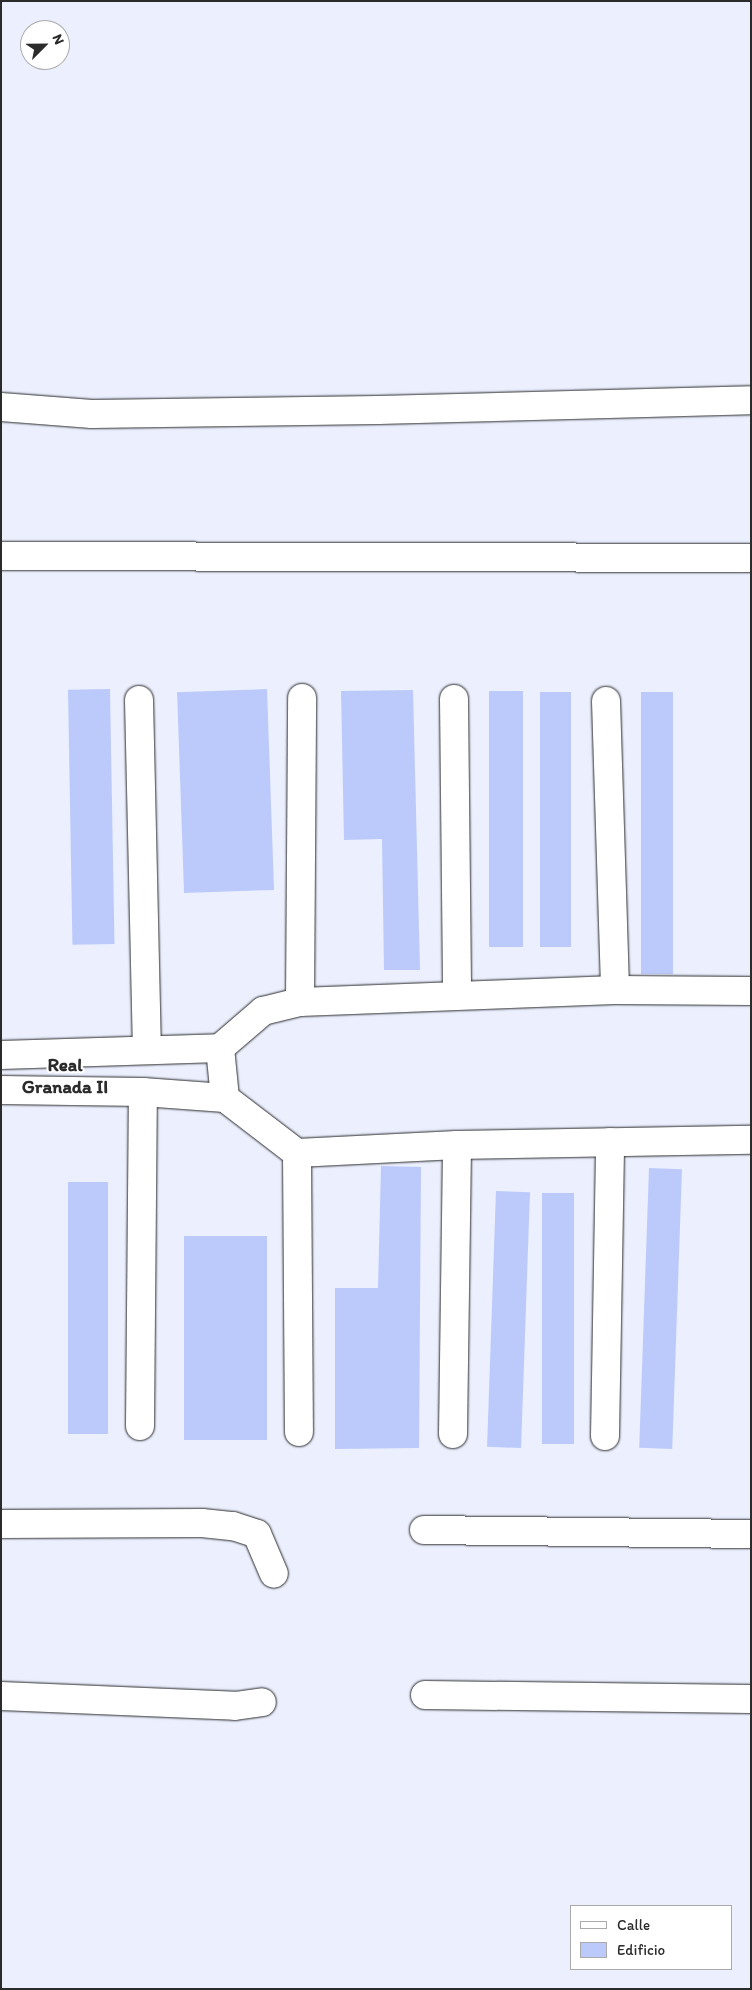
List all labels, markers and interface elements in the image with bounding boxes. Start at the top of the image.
north arrow [20,20,70,70]
text: N [49,32,68,47]
district label: Real Granada II [22,1054,108,1098]
legend [570,1905,732,1970]
text: Calle [617,1916,650,1934]
text: Edificio [617,1941,665,1959]

